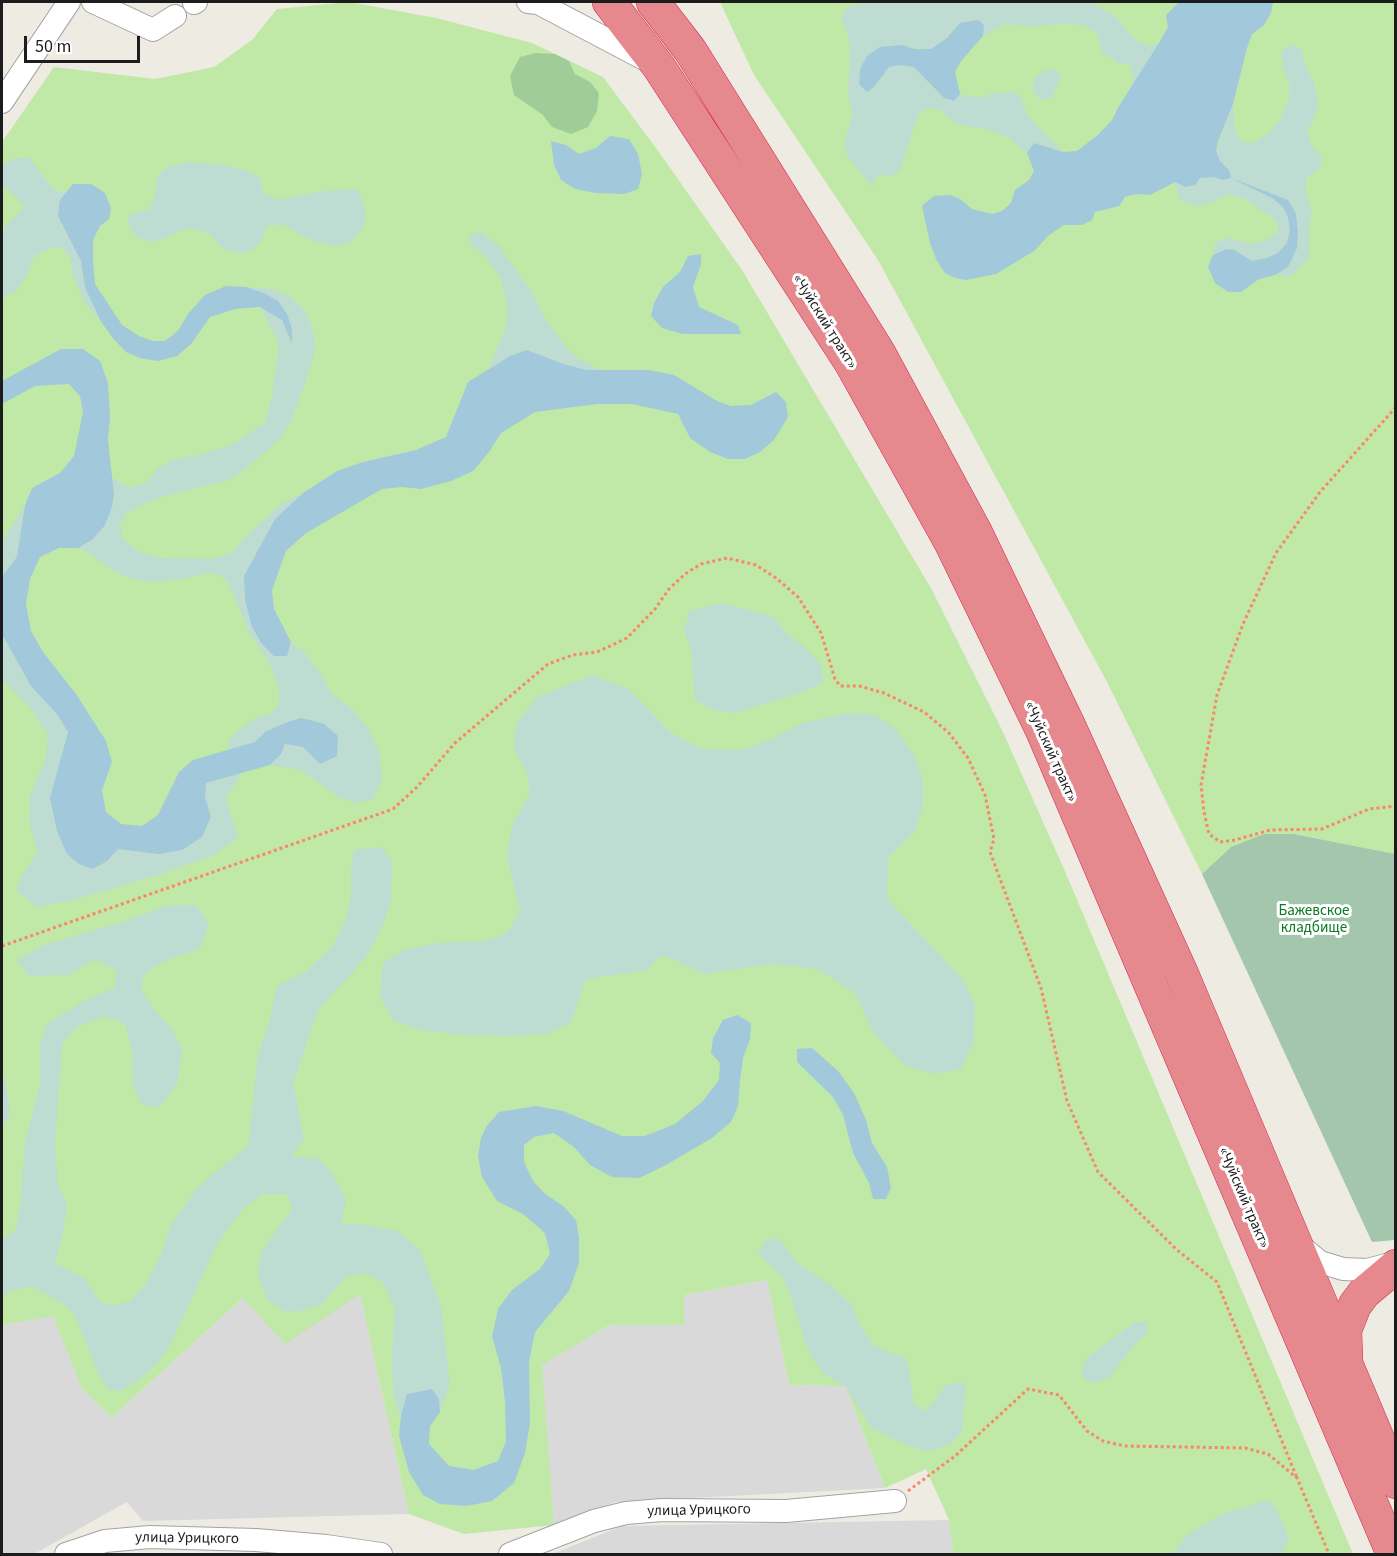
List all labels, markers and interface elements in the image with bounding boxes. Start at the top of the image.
scale bar [27,24,142,62]
text: 50 m [35,34,71,59]
street label: «Чуйский тракт» [788,272,860,372]
street label: «Чуйский тракт» [1020,699,1080,805]
park label: Бажевское кладбище [1279,903,1349,938]
street label: «Чуйский тракт» [1214,1145,1272,1251]
street label: улица Урицкого [647,1501,751,1521]
street label: улица Урицкого [135,1529,239,1549]

